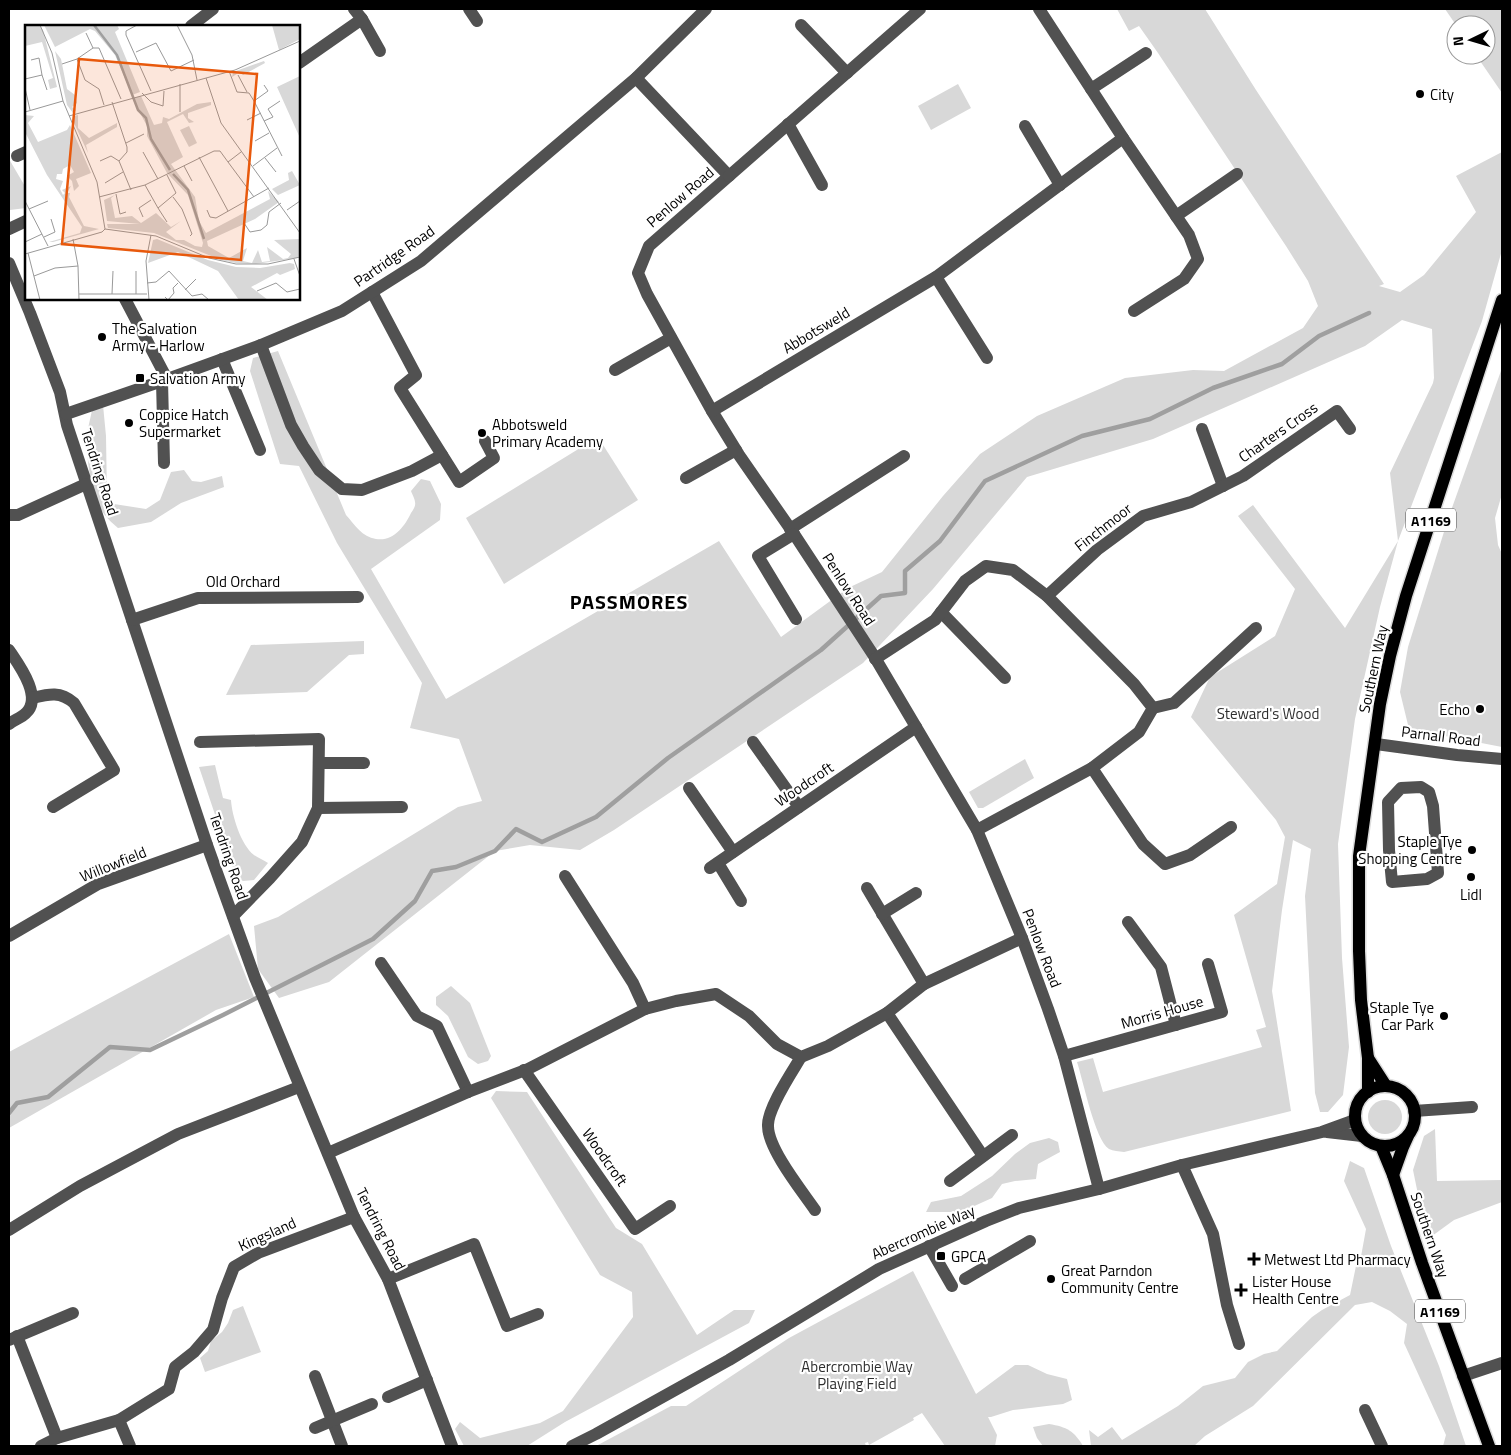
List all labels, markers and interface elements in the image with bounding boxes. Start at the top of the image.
north arrow [1446,15,1496,65]
inset map [25,25,300,300]
text: N [1447,35,1468,47]
place label: City [1430,83,1454,106]
marker: City [1414,88,1426,100]
street label: Penlow Road [641,161,719,233]
street label: Partridge Road [349,220,439,292]
street label: Abbotsweld [778,301,854,359]
place label: The Salvation Army - Harlow [112,317,205,357]
marker: The Salvation Army - Harlow [96,331,108,343]
place label: Salvation Army [150,367,245,390]
marker: Salvation Army [134,372,146,384]
street label: Charters Cross [1234,396,1322,468]
place label: Coppice Hatch Supermarket [139,403,229,443]
place label: Abbotsweld Primary Academy [492,413,603,453]
marker: Coppice Hatch Supermarket [123,417,135,429]
street label: Tendring Road [75,426,125,518]
marker: Abbotsweld Primary Academy [476,427,488,439]
street label: Finchmoor [1069,497,1137,557]
road number: A1169 [1406,508,1456,532]
street label: Penlow Road [817,548,881,630]
street label: Old Orchard [206,570,280,593]
district label: PASSMORES [570,586,688,617]
street label: Southern Way [1352,623,1394,715]
place label: Echo [1439,698,1470,721]
park label: Steward's Wood [1217,702,1319,725]
marker: Echo [1474,703,1486,715]
street label: Parnall Road [1400,720,1482,752]
street label: Woodcroft [770,755,839,812]
street label: Tendring Road [203,810,255,902]
place label: Staple Tye Shopping Centre [1358,830,1462,870]
street label: Willowfield [76,840,150,888]
marker: Staple Tye Shopping Centre [1466,844,1478,856]
marker: Lidl [1465,871,1477,883]
place label: Lidl [1460,883,1482,906]
street label: Penlow Road [1016,905,1068,991]
street label: Morris House [1118,989,1206,1035]
place label: Staple Tye Car Park [1369,996,1434,1036]
marker: Staple Tye Car Park [1438,1010,1450,1022]
street label: Woodcroft [577,1123,634,1191]
street label: Tendring Road [350,1184,412,1274]
street label: Southern Way [1405,1189,1455,1281]
street label: Abercrombie Way [867,1199,979,1265]
street label: Kingsland [234,1211,300,1257]
place label: GPCA [951,1245,986,1268]
place label: Metwest Ltd Pharmacy [1264,1248,1411,1271]
marker: GPCA [935,1250,947,1262]
marker: Metwest Ltd Pharmacy [1248,1253,1260,1265]
place label: Great Parndon Community Centre [1061,1259,1179,1299]
place label: Lister House Health Centre [1252,1270,1339,1310]
marker: Great Parndon Community Centre [1045,1273,1057,1285]
marker: Lister House Health Centre [1234,1283,1248,1297]
road number: A1169 [1415,1300,1465,1322]
park label: Abercrombie Way Playing Field [801,1355,913,1395]

